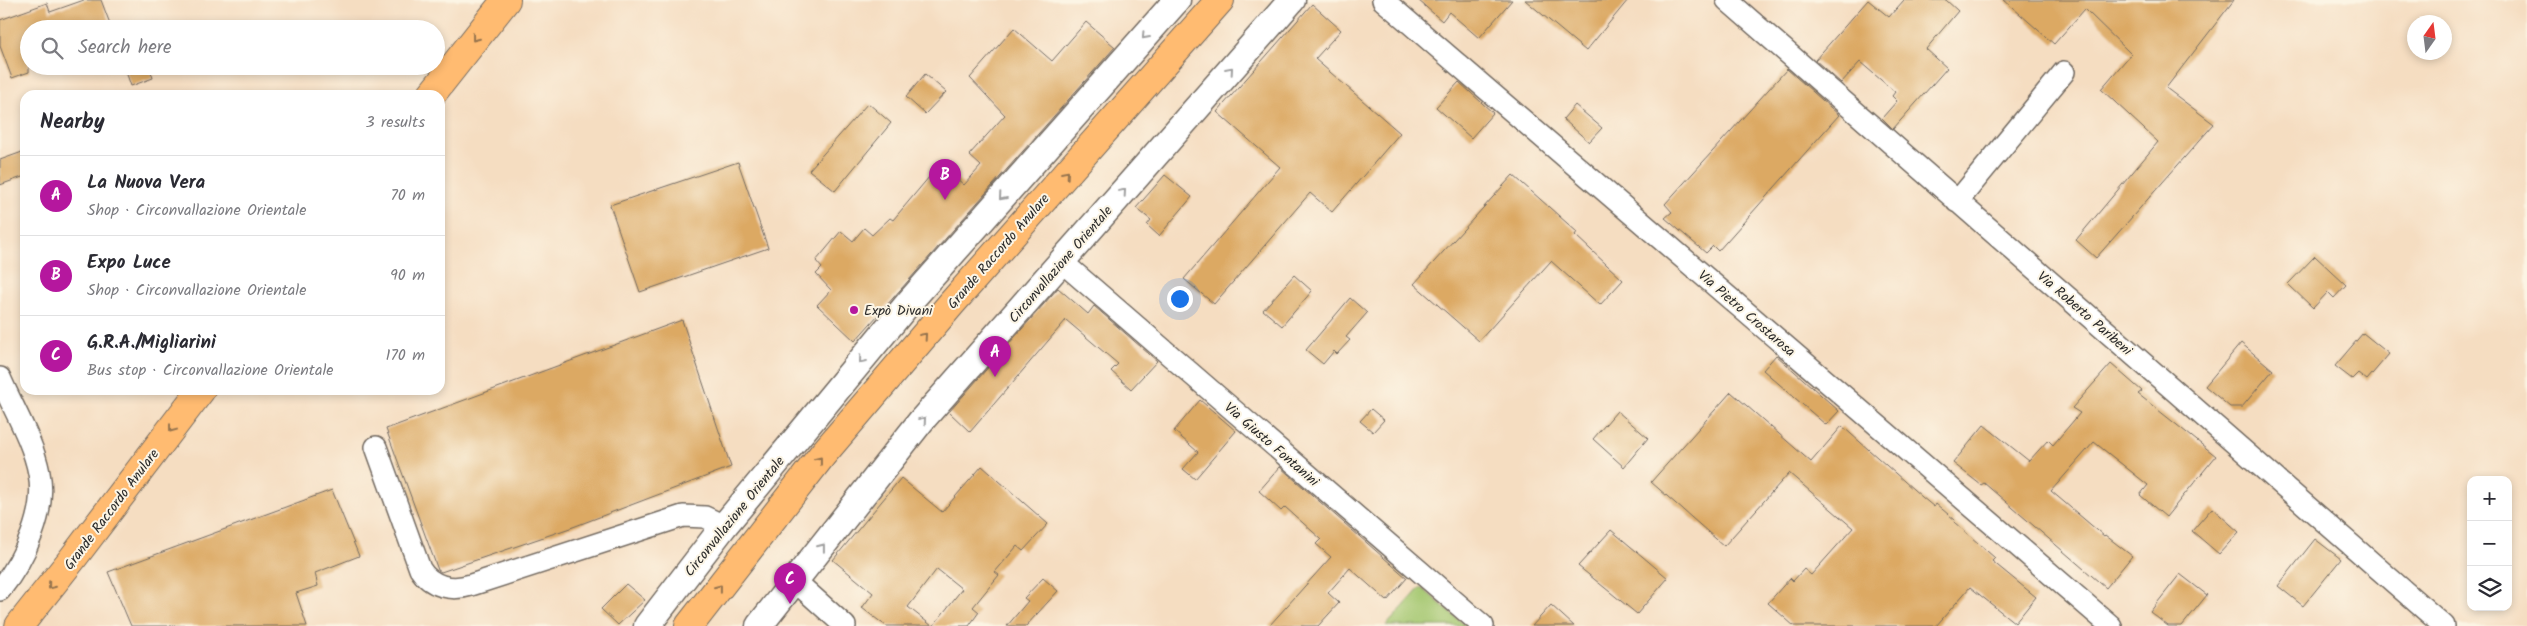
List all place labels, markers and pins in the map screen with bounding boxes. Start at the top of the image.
pin: B [929,159,961,200]
place label: Expò Divani [864,300,933,322]
marker: Expò Divani [848,304,860,316]
pin: A [979,336,1011,377]
pin: C [774,563,806,604]

